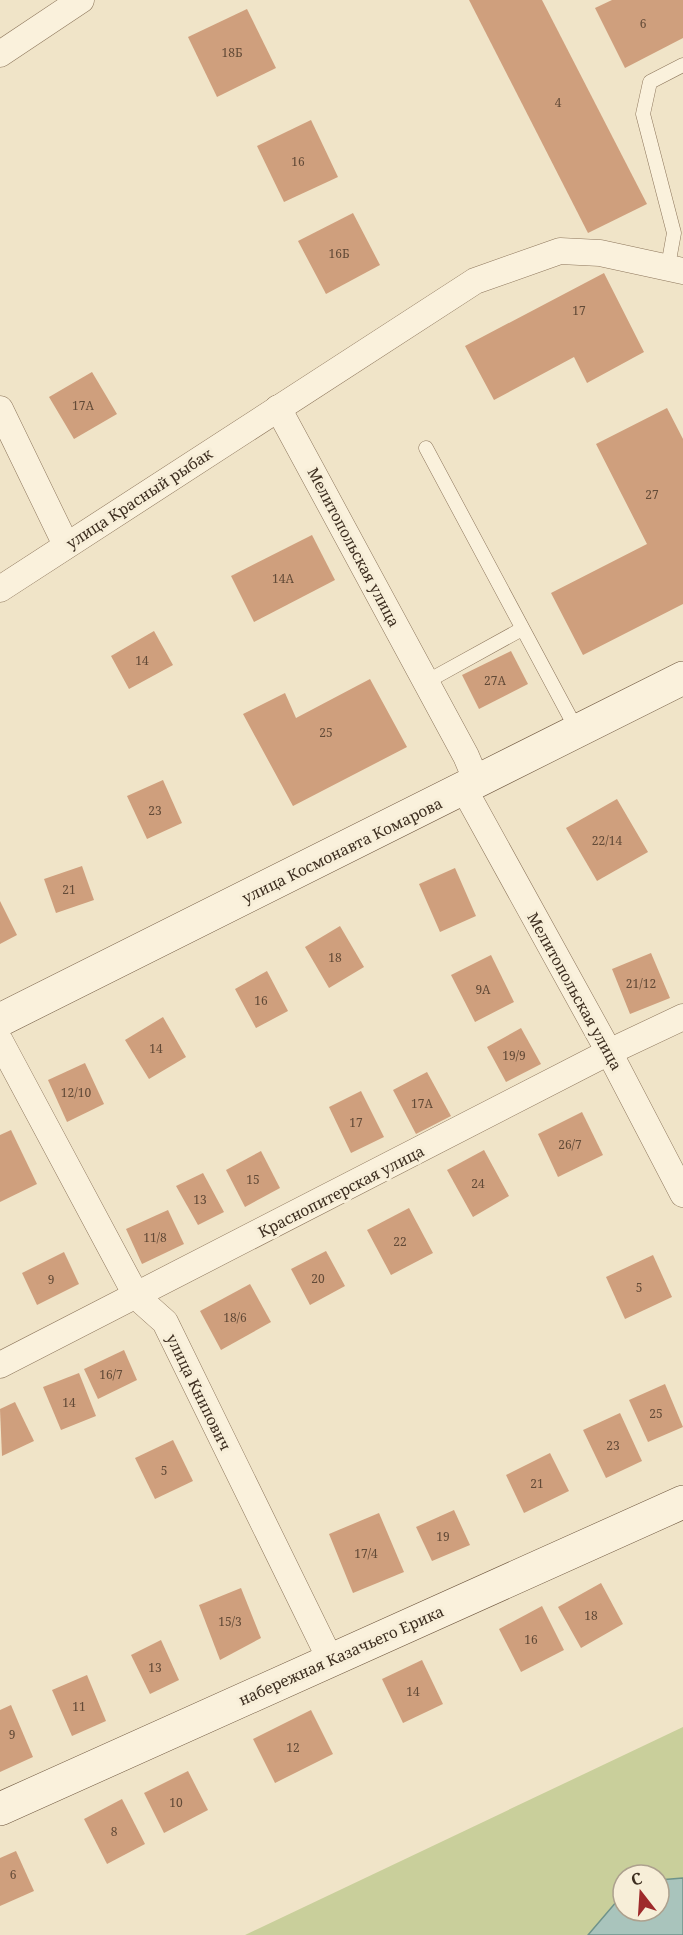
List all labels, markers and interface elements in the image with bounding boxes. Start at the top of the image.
house number: 6 [640,15,647,32]
house number: 18Б [222,44,242,61]
house number: 4 [555,94,562,111]
house number: 16 [291,153,305,170]
house number: 16Б [329,245,349,262]
house number: 17 [572,302,586,319]
house number: 17А [72,397,94,414]
street label: улица Красный рыбак [62,443,216,553]
street label: Мелитопольская улица [303,464,405,630]
house number: 27 [645,486,659,503]
house number: 14А [272,570,294,587]
house number: 14 [135,652,149,669]
house number: 27А [484,672,506,689]
house number: 25 [319,724,333,741]
street label: улица Космонавта Комарова [239,793,445,907]
house number: 23 [148,802,162,819]
house number: 22/14 [592,832,622,849]
house number: 21 [62,881,76,898]
street label: Мелитопольская улица [523,908,627,1074]
house number: 18 [328,949,342,966]
house number: 21/12 [626,975,656,992]
house number: 9А [475,981,491,998]
house number: 16 [254,992,268,1009]
house number: 14 [149,1040,163,1057]
house number: 19/9 [502,1047,526,1064]
house number: 12/10 [61,1084,91,1101]
house number: 17А [411,1095,433,1112]
house number: 17 [349,1114,363,1131]
house number: 26/7 [558,1136,582,1153]
street label: Краснопитерская улица [255,1140,427,1242]
house number: 15 [246,1171,260,1188]
house number: 24 [471,1175,485,1192]
house number: 13 [193,1191,207,1208]
house number: 11/8 [143,1229,167,1246]
house number: 22 [393,1233,407,1250]
house number: 20 [311,1270,325,1287]
house number: 9 [48,1271,54,1288]
house number: 5 [636,1279,642,1296]
house number: 18/6 [223,1309,247,1326]
street label: улица Книпович [162,1330,236,1454]
house number: 16/7 [99,1366,123,1383]
house number: 14 [62,1394,76,1411]
house number: 25 [649,1405,663,1422]
house number: 23 [606,1437,620,1454]
house number: 5 [161,1462,167,1479]
house number: 21 [530,1475,544,1492]
house number: 19 [436,1528,450,1545]
house number: 17/4 [354,1545,378,1562]
street label: набережная Казачьего Ерика [235,1601,447,1709]
house number: 18 [584,1607,598,1624]
house number: 15/3 [218,1613,242,1630]
house number: 16 [524,1631,538,1648]
house number: 13 [148,1659,162,1676]
house number: 14 [406,1683,420,1700]
house number: 11 [72,1698,86,1715]
house number: 9 [9,1726,15,1743]
house number: 12 [286,1739,300,1756]
house number: 10 [169,1794,183,1811]
house number: 8 [111,1823,118,1840]
north arrow [611,1863,671,1923]
house number: 6 [10,1866,17,1883]
text: С [628,1867,645,1891]

